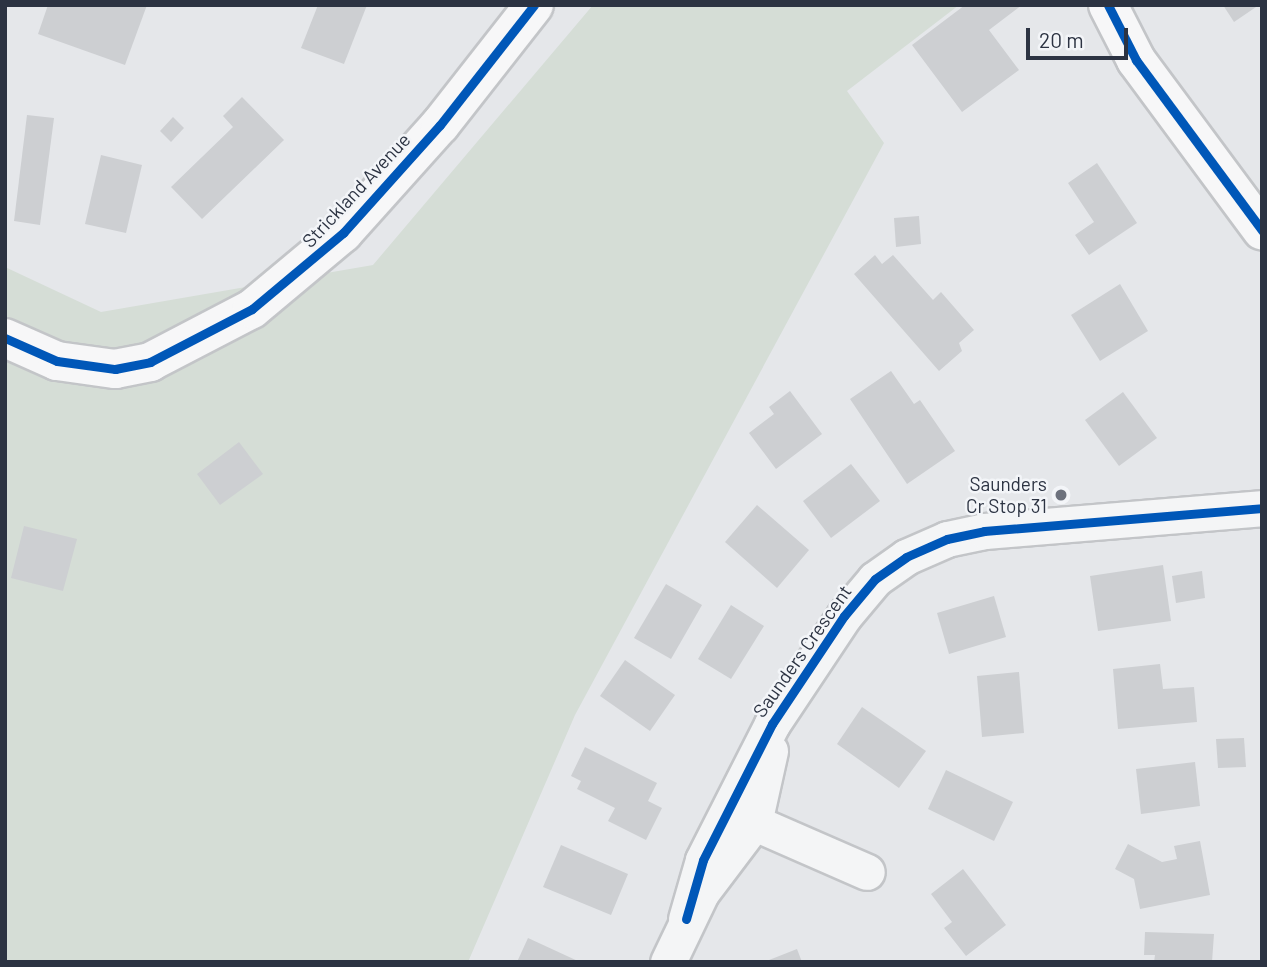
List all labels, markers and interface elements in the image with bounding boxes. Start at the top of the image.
scale bar [1029,14,1130,58]
text: 20 m [1039,27,1084,52]
street label: Strickland Avenue [297,128,415,252]
place label: Saunders Cr Stop 31 [966,473,1047,517]
marker: Saunders Cr Stop 31 [1053,487,1069,503]
street label: Saunders Crescent [748,581,856,721]

